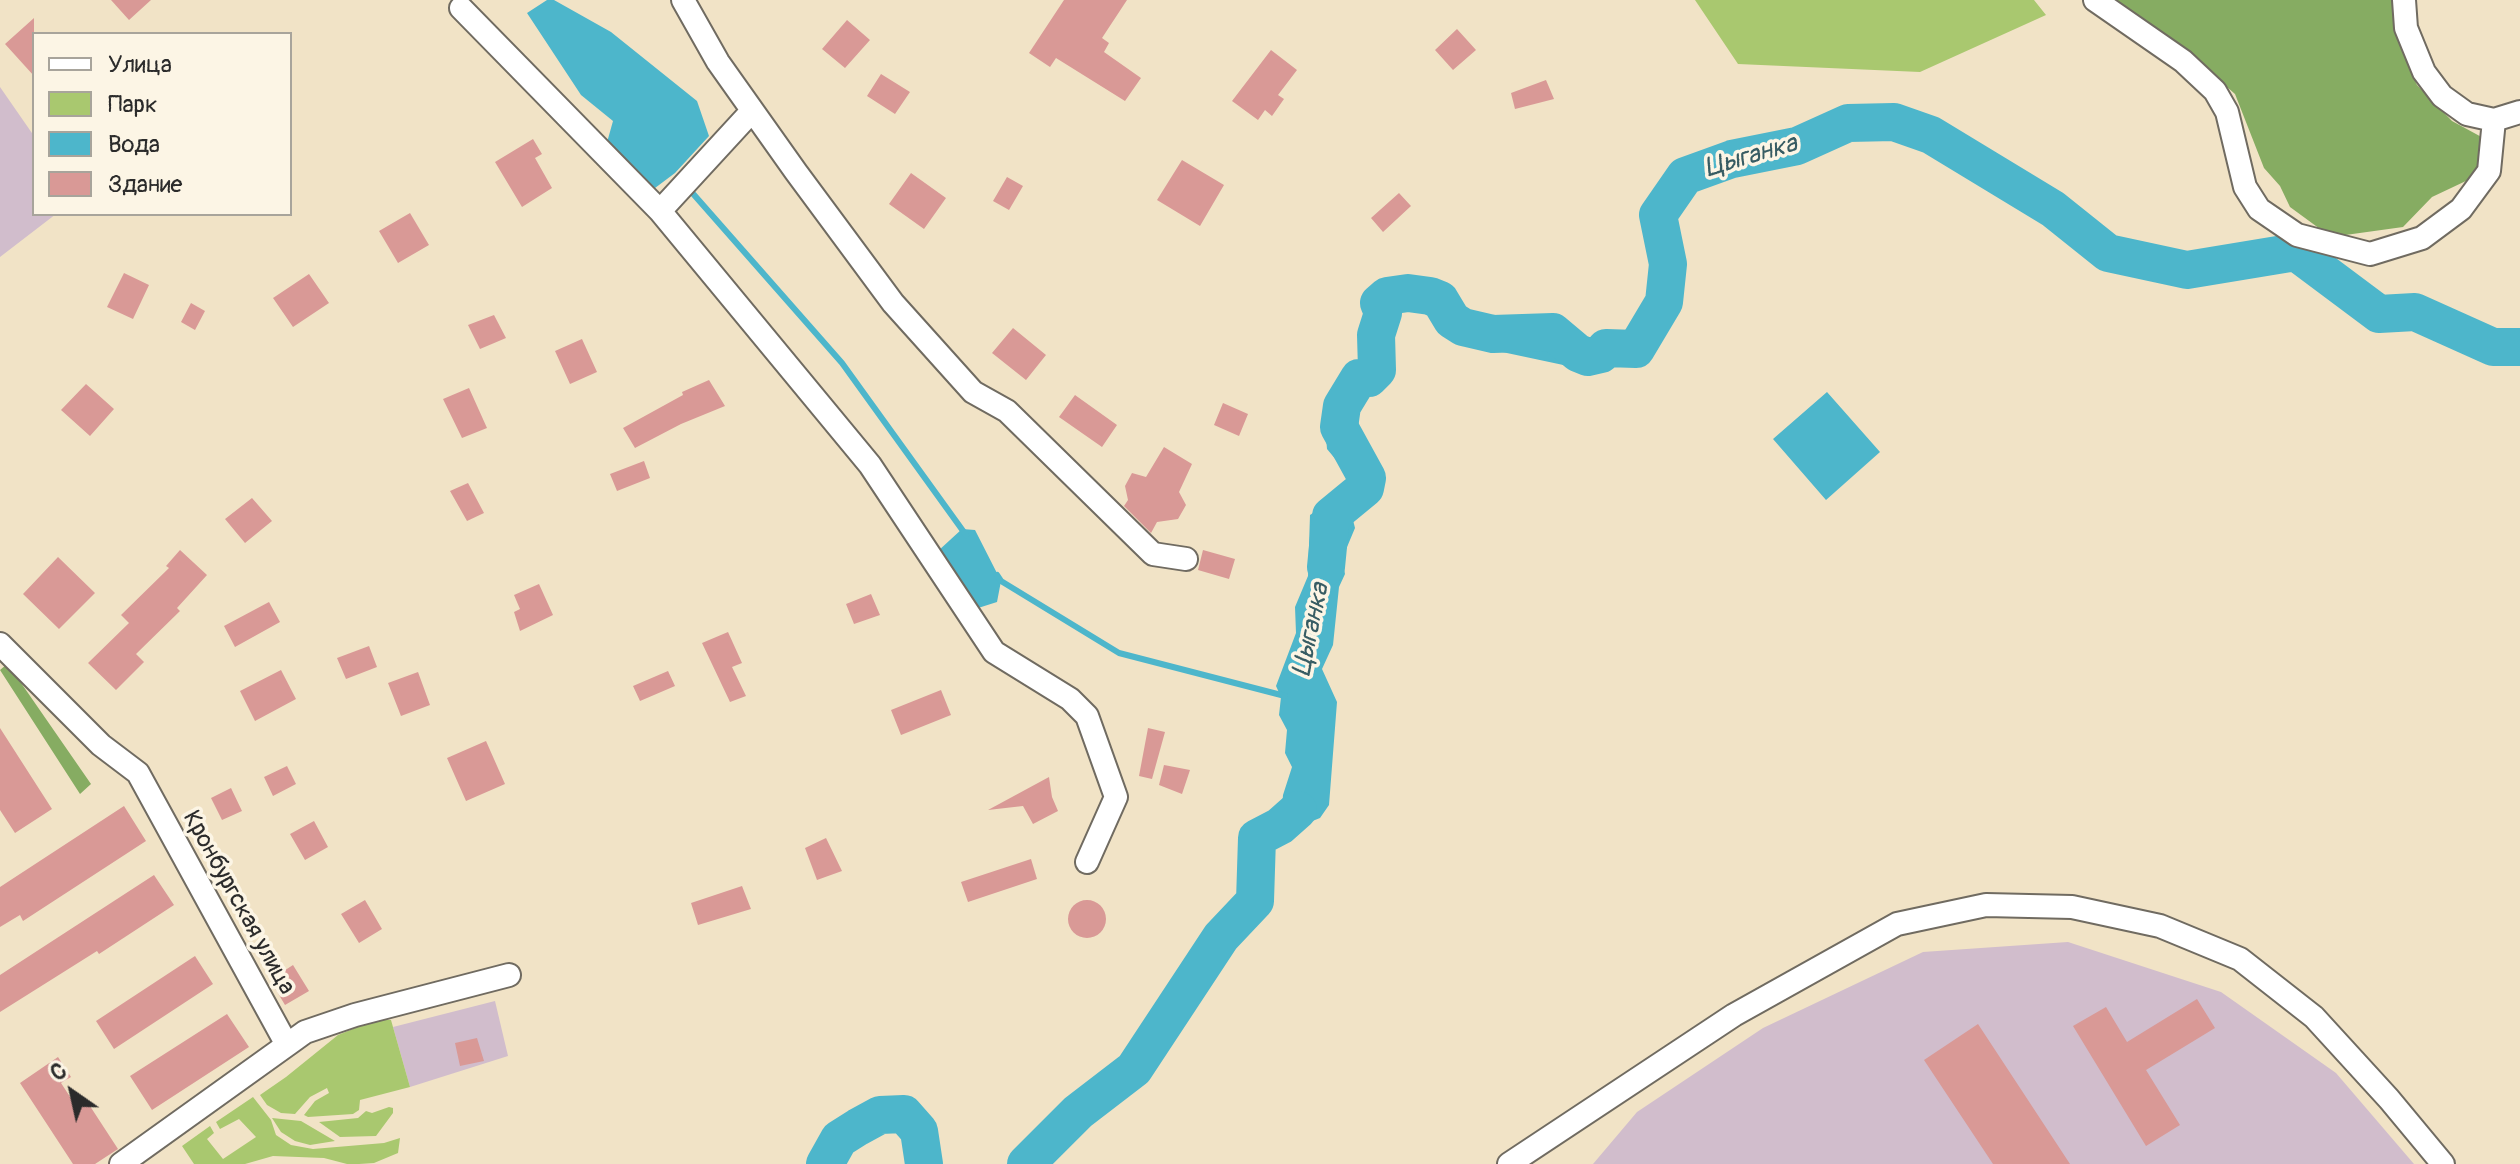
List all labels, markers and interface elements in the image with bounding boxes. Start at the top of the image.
legend [32,32,292,216]
text: Улица [108,50,172,79]
text: Парк [108,90,157,119]
water label: Цыганка [1701,129,1801,185]
text: Вода [108,130,160,159]
text: Здание [108,170,182,199]
water label: Цыганка [1287,580,1337,680]
street label: Кронбургская улица [176,806,300,1000]
north arrow [32,1052,112,1132]
text: С [45,1057,72,1088]

